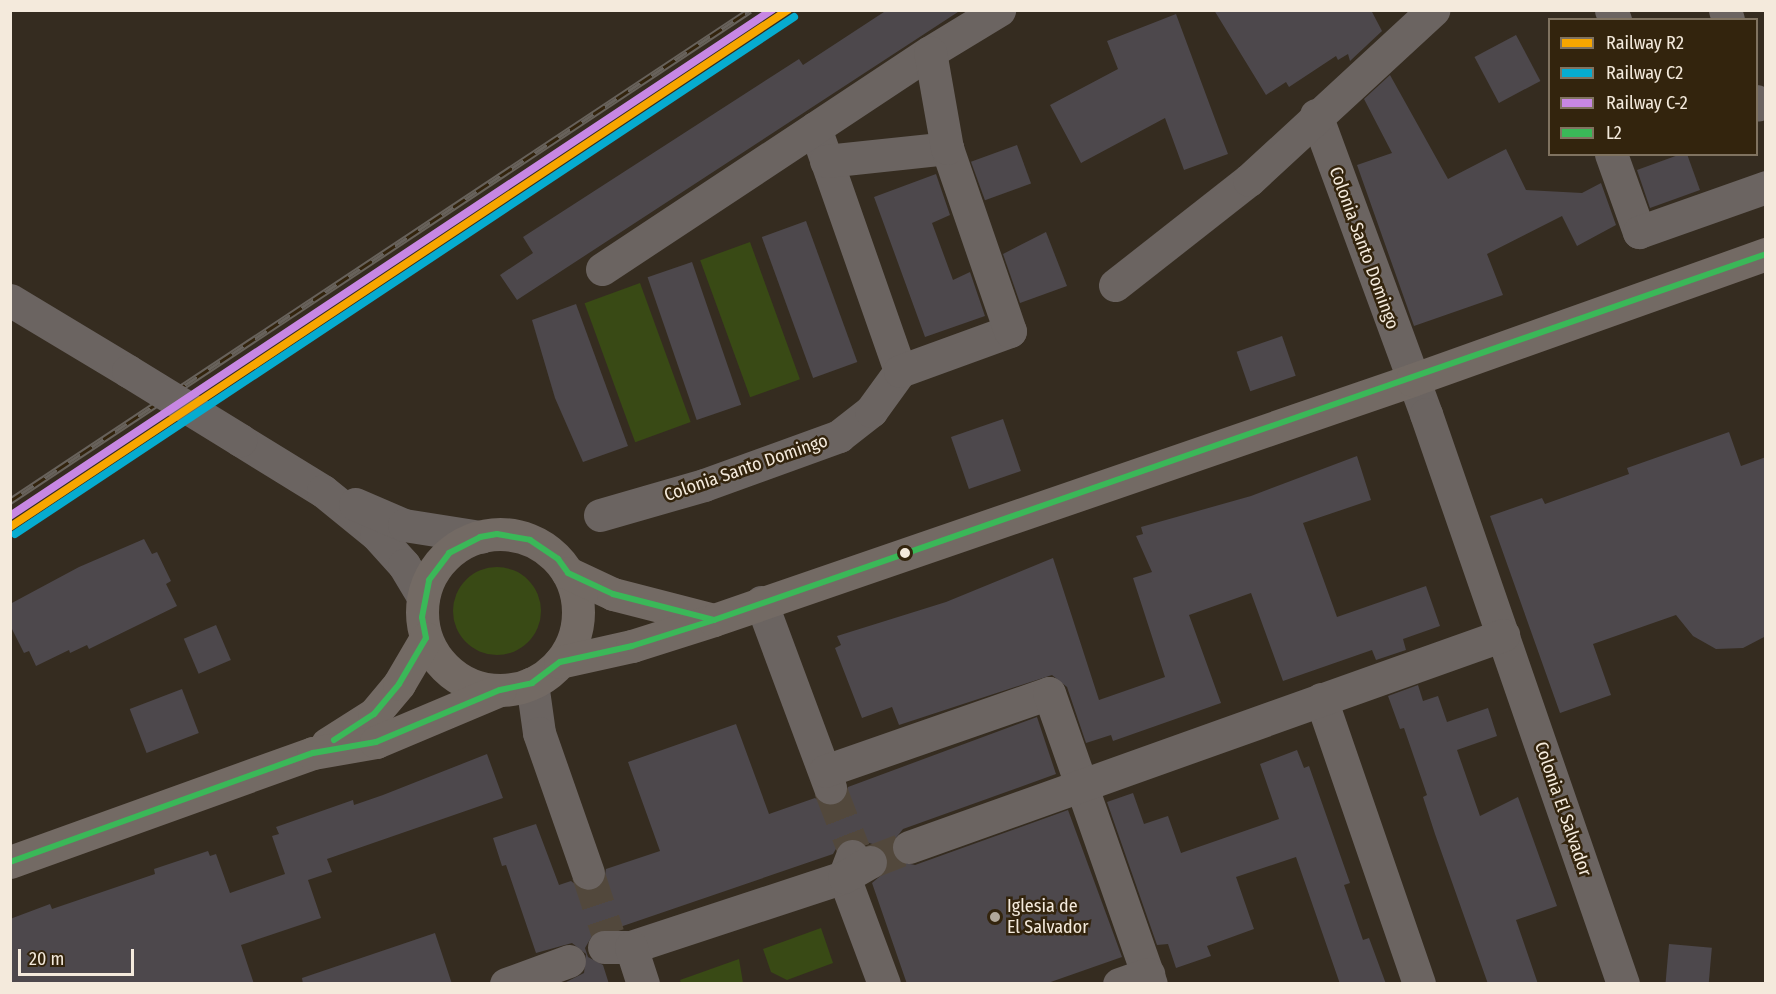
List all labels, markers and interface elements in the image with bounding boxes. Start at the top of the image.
legend [1548,18,1758,156]
text: Railway R2 [1606,32,1684,54]
text: Railway C2 [1606,62,1683,84]
text: Railway C-2 [1606,92,1688,114]
text: L2 [1606,122,1622,144]
street label: Colonia Santo Domingo [1325,164,1403,332]
street label: Colonia Santo Domingo [661,430,831,506]
unlabelled marker [899,547,911,559]
street label: Colonia El Salvador [1530,739,1596,879]
place label: Iglesia de El Salvador [1007,896,1088,938]
marker: Iglesia de El Salvador [988,910,1002,924]
scale bar [21,937,136,975]
text: 20 m [29,948,64,970]

